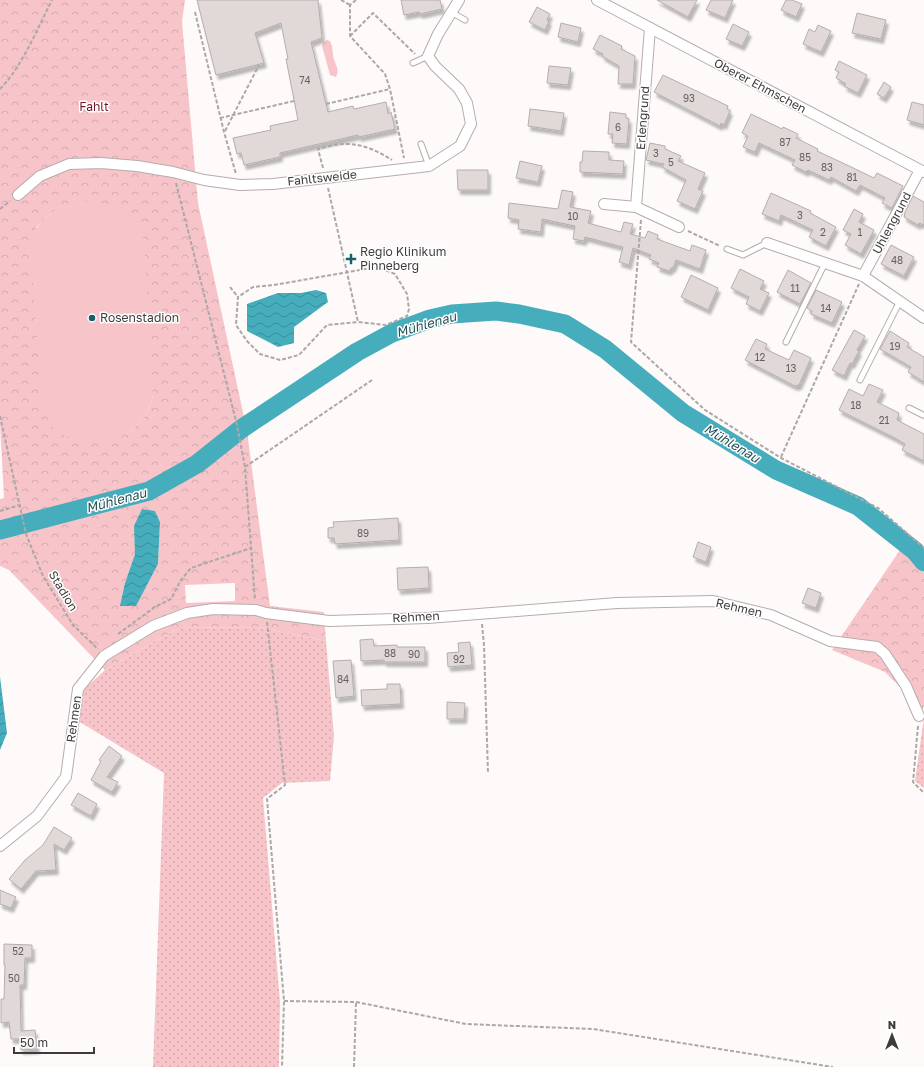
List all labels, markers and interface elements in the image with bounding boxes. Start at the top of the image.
street label: Oberer Ehmschen [712,55,809,116]
house number: 74 [299,74,311,86]
street label: Erlengrund [633,85,652,150]
house number: 93 [683,92,695,104]
park label: Fahlt [79,99,109,114]
house number: 6 [615,121,621,133]
house number: 87 [779,136,791,148]
house number: 3 [653,147,659,159]
house number: 85 [799,151,811,163]
house number: 5 [668,156,674,168]
house number: 83 [821,161,833,173]
street label: Fahltsweide [286,166,358,189]
house number: 81 [847,171,858,183]
street label: Uhlengrund [869,189,914,256]
house number: 3 [797,209,803,221]
house number: 10 [567,210,579,222]
house number: 2 [820,226,826,238]
house number: 1 [858,226,863,238]
place label: Regio Klinikum Pinneberg [360,244,446,273]
marker: Regio Klinikum Pinneberg [345,253,357,265]
house number: 48 [891,254,903,266]
house number: 11 [790,282,800,294]
house number: 14 [821,302,831,314]
water label: Mühlenau [394,307,459,340]
place label: Rosenstadion [100,310,179,325]
marker: Rosenstadion [87,313,97,323]
house number: 19 [890,340,900,352]
house number: 12 [755,351,766,363]
house number: 13 [786,362,796,374]
house number: 18 [851,399,861,411]
house number: 21 [879,414,889,426]
water label: Mühlenau [701,420,764,466]
water label: Mühlenau [84,484,149,516]
house number: 89 [357,527,369,539]
street label: Stadion [46,568,81,614]
street label: Rehmen [714,595,764,620]
street label: Rehmen [392,608,440,625]
house number: 88 [384,647,396,659]
house number: 90 [408,648,420,660]
house number: 92 [453,653,465,665]
house number: 84 [337,673,349,685]
street label: Rehmen [63,694,84,743]
house number: 52 [12,945,24,957]
house number: 50 [8,972,20,984]
north arrow [872,1015,912,1055]
text: N [888,1018,896,1031]
scale bar [14,1029,94,1055]
text: 50 m [20,1035,48,1050]

